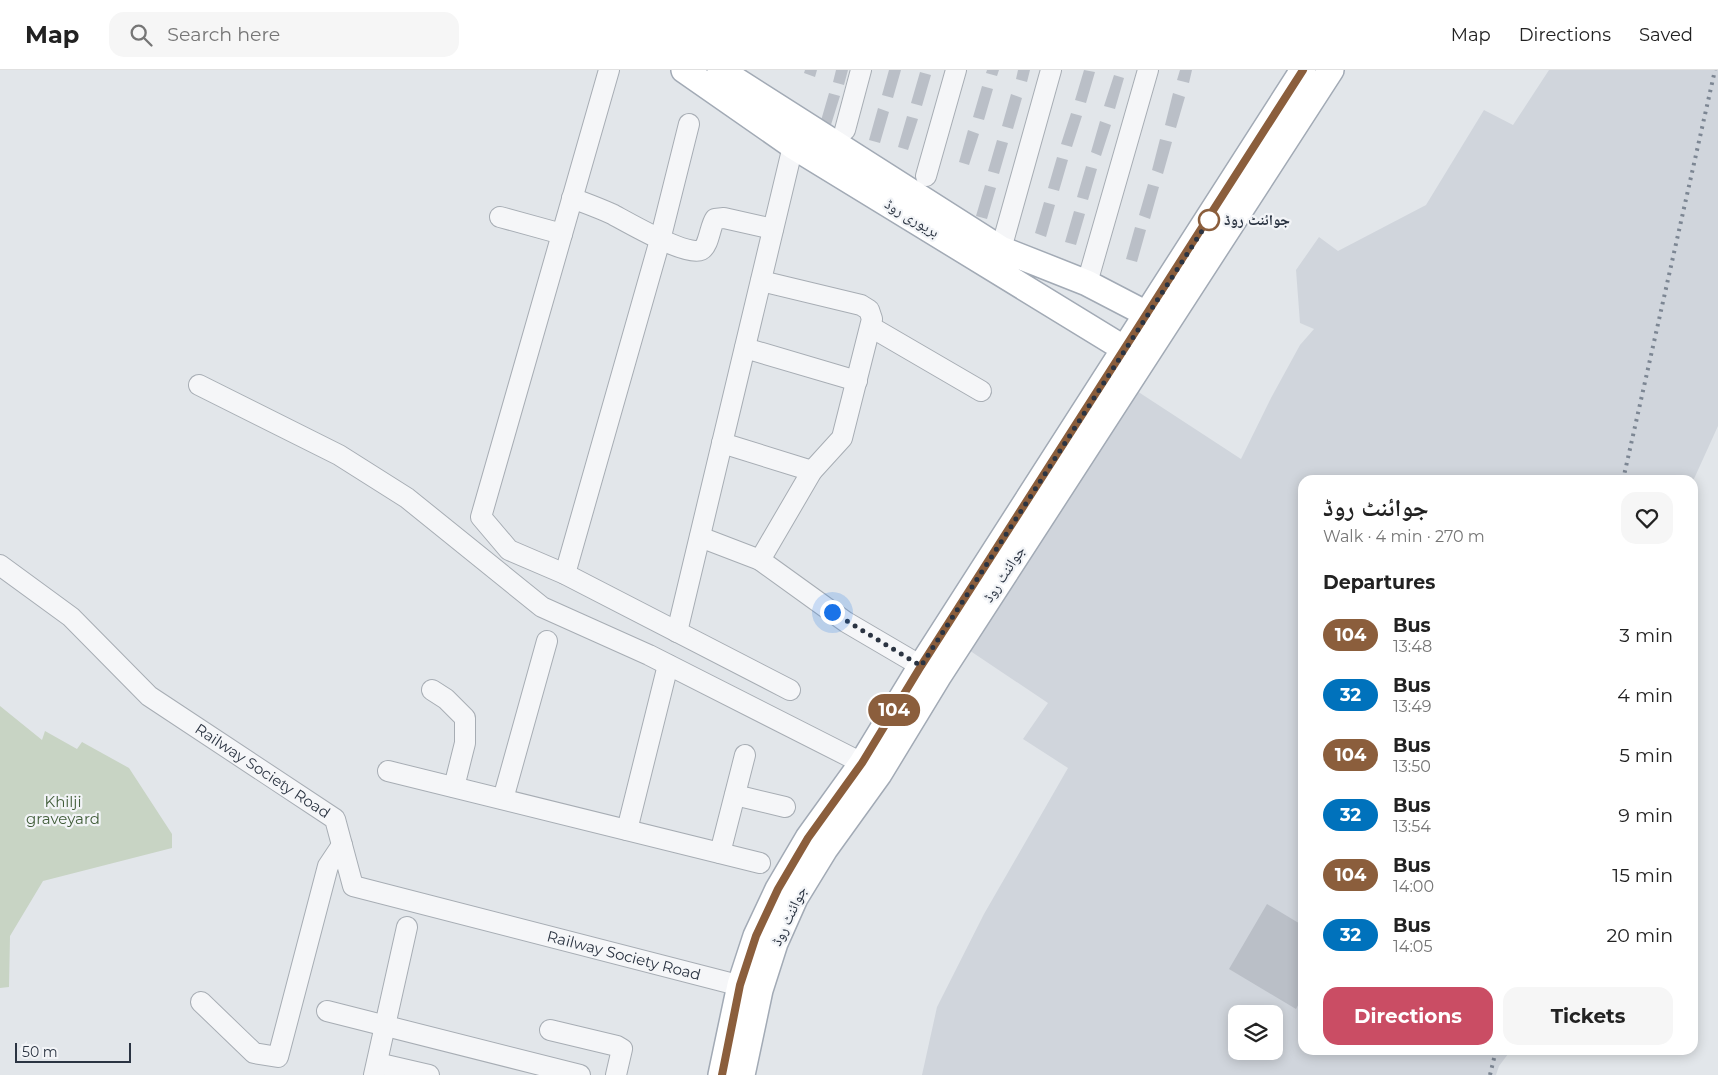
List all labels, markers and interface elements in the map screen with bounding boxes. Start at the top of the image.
search box [109,12,459,57]
text: Map [25,20,79,49]
icon: search [127,21,155,49]
text: Search here [167,23,280,46]
text: Map [1451,24,1491,46]
text: Directions [1519,24,1611,46]
text: Saved [1639,24,1693,46]
street label: بریوری روڈ [881,194,943,242]
marker: جوائنٹ روڈ [1198,209,1220,231]
place label: جوائنٹ روڈ [1224,210,1290,229]
button: heart [1621,492,1673,544]
text: جوائنٹ روڈ [1323,493,1429,522]
text: Walk · 4 min · 270 m [1323,527,1485,546]
street label: جوائنٹ روڈ [978,541,1029,606]
text: Departures [1323,571,1435,594]
your location [820,600,845,625]
text: Bus [1393,614,1431,637]
text: 104 [1335,624,1366,646]
text: 3 min [1619,624,1673,647]
text: 13:48 [1393,637,1432,656]
text: Bus [1393,674,1431,697]
text: 32 [1340,684,1361,706]
text: 4 min [1617,684,1673,707]
line badge: 104 [865,694,923,726]
text: 13:49 [1393,697,1431,716]
text: 104 [878,699,910,721]
street label: Railway Society Road [191,719,334,822]
text: Bus [1393,734,1431,757]
text: 104 [1335,744,1366,766]
text: 5 min [1619,744,1673,767]
text: 13:50 [1393,757,1431,776]
park label: Khilji graveyard [26,792,100,828]
text: Bus [1393,794,1431,817]
text: 32 [1340,804,1361,826]
text: 9 min [1618,804,1673,827]
text: 13:54 [1393,817,1431,836]
text: Bus [1393,854,1431,877]
text: 104 [1335,864,1366,886]
text: 15 min [1612,864,1673,887]
text: 14:00 [1393,877,1434,896]
street label: جوائنٹ روڈ [766,882,811,949]
text: Bus [1393,914,1431,937]
text: 32 [1340,924,1361,946]
text: 20 min [1607,924,1673,947]
street label: Railway Society Road [545,926,703,984]
text: 14:05 [1393,937,1433,956]
button: Directions [1323,987,1493,1045]
button: Tickets [1503,987,1673,1045]
map controls [1228,1005,1283,1060]
button: layers [1228,1005,1283,1060]
scale bar [15,1040,131,1063]
text: 50 m [22,1043,58,1061]

